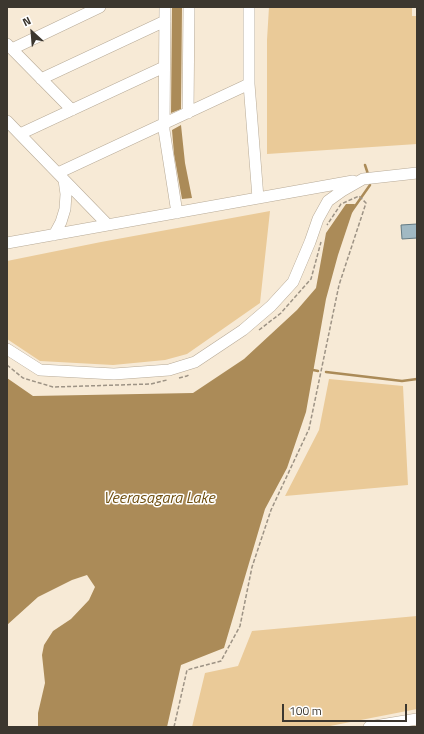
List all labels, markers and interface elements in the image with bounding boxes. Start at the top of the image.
north arrow [12,12,52,52]
text: N [20,12,34,30]
water label: Veerasagara Lake [103,489,215,509]
scale bar [284,696,409,722]
text: 100 m [289,701,322,720]

